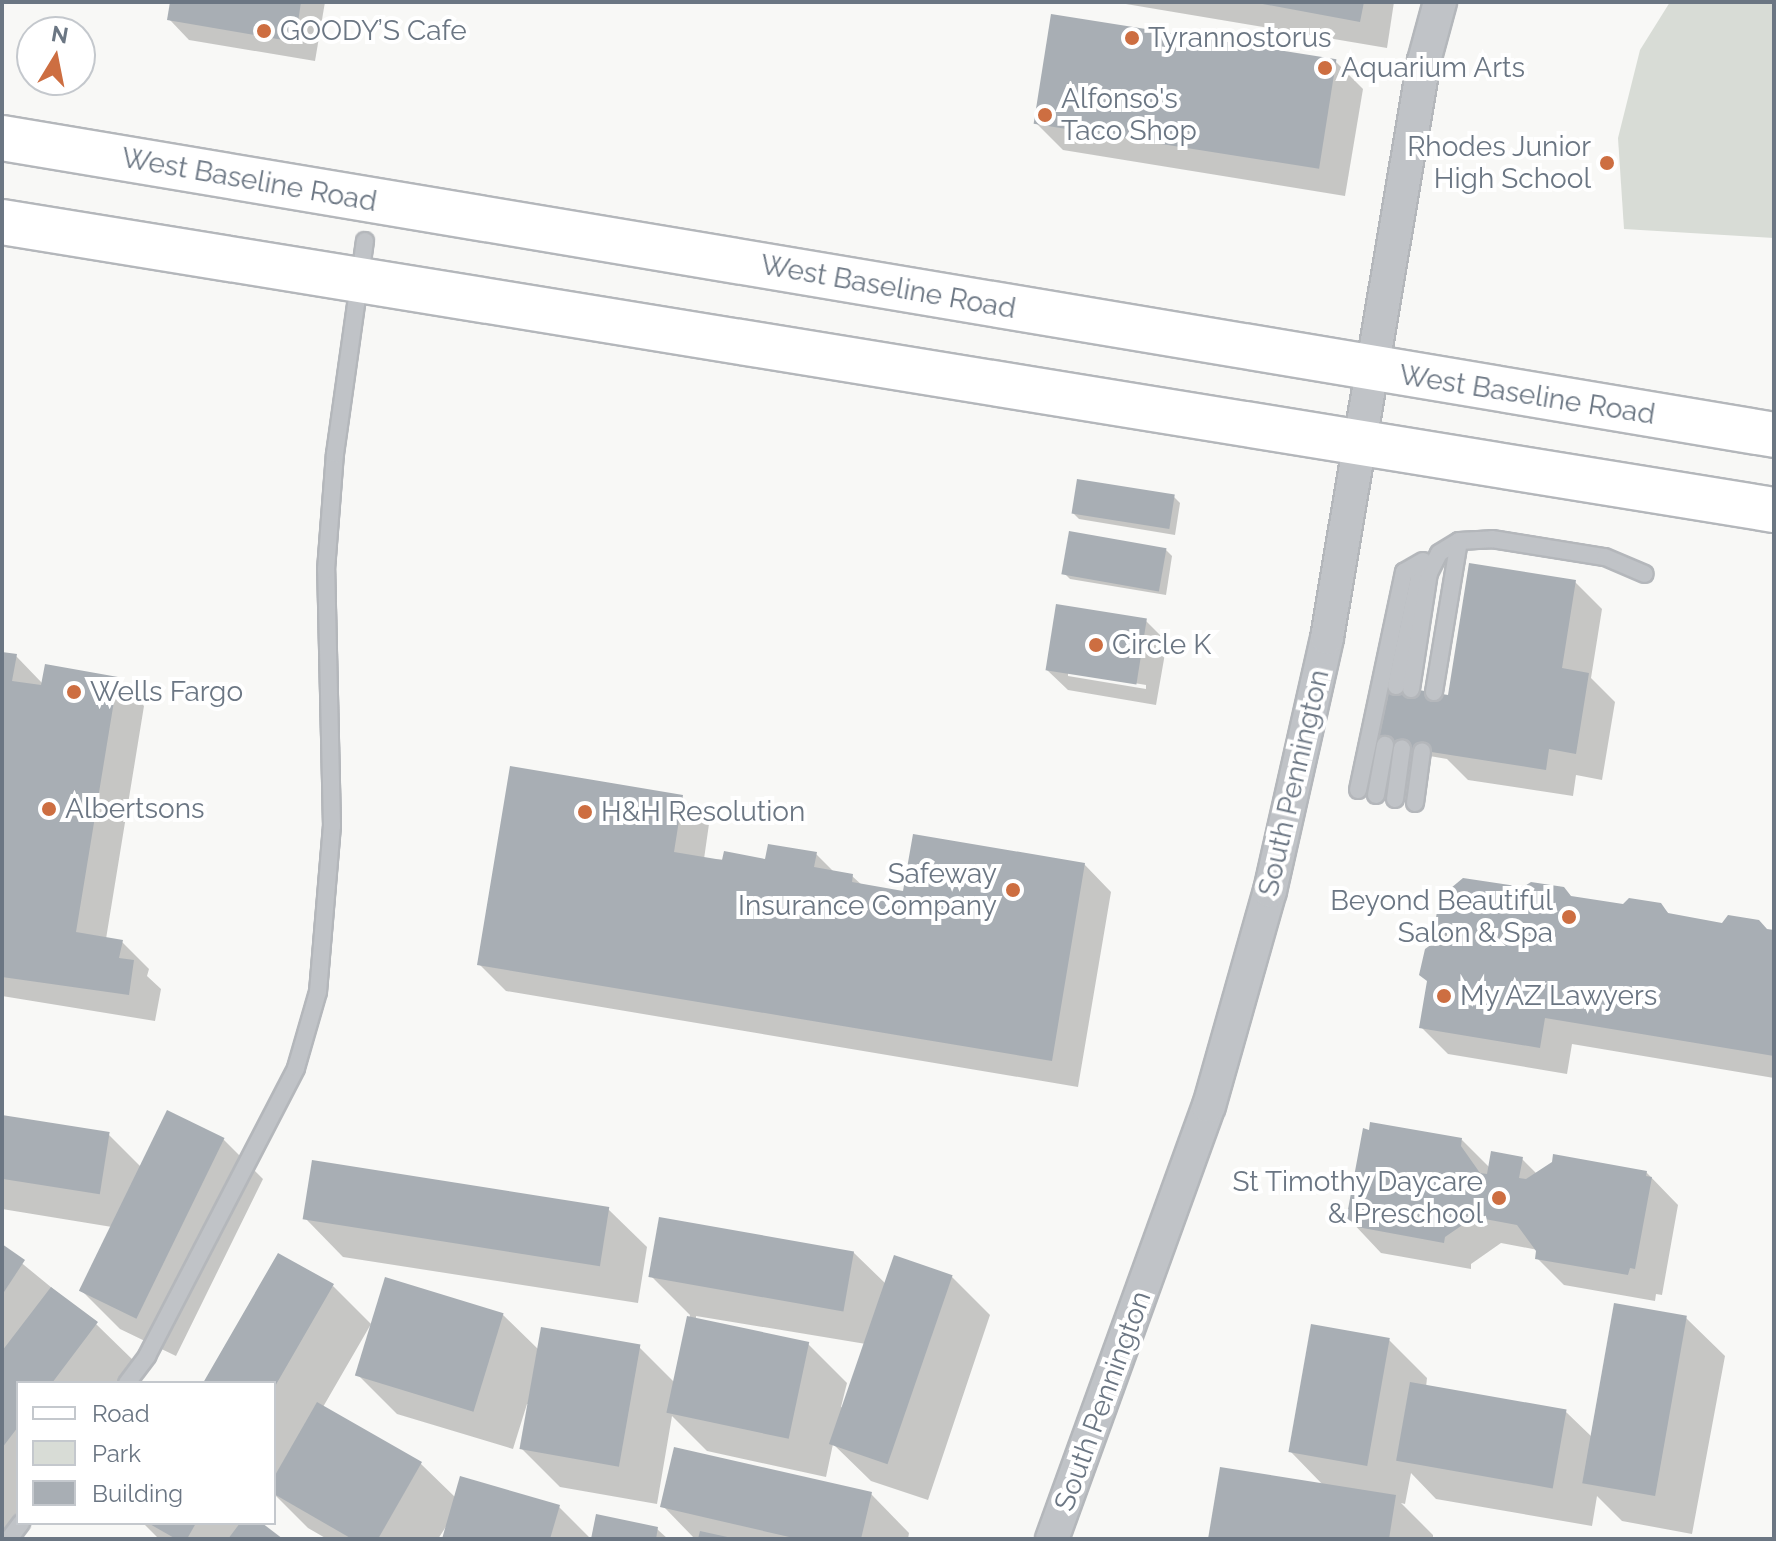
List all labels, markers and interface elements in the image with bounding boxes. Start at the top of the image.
place label: GOODY’S Cafe [280,14,467,48]
north arrow [16,16,96,96]
text: N [49,20,70,49]
place label: Tyrannostorus [1148,21,1332,55]
marker: GOODY’S Cafe [255,22,273,40]
marker: Tyrannostorus [1123,29,1141,47]
place label: Aquarium Arts [1341,51,1526,85]
marker: Aquarium Arts [1316,59,1334,77]
place label: Alfonso's Taco Shop [1061,82,1197,148]
marker: Alfonso's Taco Shop [1036,106,1054,124]
place label: Rhodes Junior High School [1406,130,1591,196]
street label: West Baseline Road [119,141,379,219]
marker: Rhodes Junior High School [1598,154,1616,172]
street label: West Baseline Road [758,248,1018,326]
street label: West Baseline Road [1397,358,1657,432]
place label: Circle K [1112,628,1211,662]
marker: Circle K [1087,636,1105,654]
street label: South Pennington [1252,667,1336,899]
place label: Wells Fargo [90,675,243,709]
marker: Wells Fargo [65,683,83,701]
place label: Albertsons [65,792,204,826]
place label: H&H Resolution [601,795,805,829]
marker: Albertsons [40,800,58,818]
marker: H&H Resolution [576,803,594,821]
place label: Safeway Insurance Company [738,857,997,923]
marker: Safeway Insurance Company [1004,881,1022,899]
place label: Beyond Beautiful Salon & Spa [1330,884,1553,950]
marker: Beyond Beautiful Salon & Spa [1560,908,1578,926]
place label: My AZ Lawyers [1460,979,1659,1013]
marker: My AZ Lawyers [1435,987,1453,1005]
place label: St Timothy Daycare & Preschool [1231,1165,1483,1231]
marker: St Timothy Daycare & Preschool [1490,1189,1508,1207]
street label: South Pennington [1048,1287,1158,1515]
legend [16,1381,276,1525]
text: Road [92,1399,150,1428]
text: Park [92,1439,141,1468]
text: Building [92,1479,183,1508]

